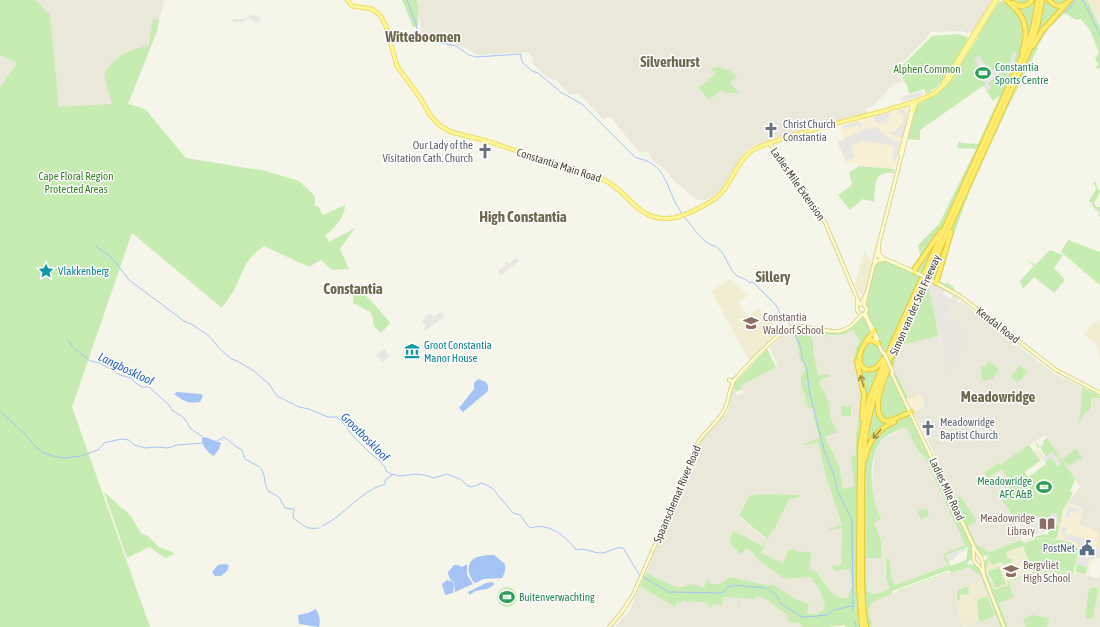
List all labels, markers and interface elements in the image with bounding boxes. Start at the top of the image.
district label: Witteboomen [384,28,461,45]
district label: Silverhurst [640,53,700,70]
place label: Constantia Sports Centre [995,61,1048,86]
park label: Alphen Common [893,63,961,75]
sports icon: Constantia Sports Centre [974,64,992,82]
place label: Christ Church Constantia [783,118,836,143]
church icon: Christ Church Constantia [762,121,780,139]
place label: Our Lady of the Visitation Cath. Church [382,139,473,164]
church icon: Our Lady of the Visitation Cath. Church [476,142,494,160]
street label: Ladies Mile Extension [768,145,828,223]
street label: Constantia Main Road [515,146,603,184]
park label: Cape Floral Region Protected Areas [38,170,114,195]
district label: High Constantia [479,208,567,225]
street label: Simon van der Stel Freeway [887,252,943,357]
place icon: Vlakkenberg [37,262,55,280]
place label: Vlakkenberg [58,265,109,277]
district label: Sillery [756,268,791,285]
district label: Constantia [323,280,383,297]
street label: Kendal Road [974,304,1022,346]
place label: Constantia Waldorf School [763,311,824,336]
school or university icon: Constantia Waldorf School [742,314,760,332]
place label: Groot Constantia Manor House [424,339,492,364]
museum icon: Groot Constantia Manor House [403,342,421,360]
water label: Langboskloof [96,350,157,389]
one-way arrow [857,375,865,388]
district label: Meadowridge [961,388,1036,405]
water label: Grootboskloof [338,410,393,465]
place label: Meadowridge Baptist Church [940,416,998,441]
church icon: Meadowridge Baptist Church [919,419,937,437]
one-way arrow [873,429,882,439]
street label: Spaanschemat River Road [651,444,703,544]
street label: Ladies Mile Road [927,456,967,522]
place label: Meadowridge AFC A&B [977,475,1033,500]
sports icon: Meadowridge AFC A&B [1035,478,1053,496]
place label: Meadowridge Library [980,512,1035,537]
library icon: Meadowridge Library [1038,515,1056,533]
public building icon: PostNet [1078,539,1096,557]
place label: PostNet [1043,542,1075,554]
place label: Bergvliet High School [1023,559,1071,584]
school or university icon: Bergvliet High School [1002,562,1020,580]
sports icon: Buitenverwachting [498,588,516,606]
place label: Buitenverwachting [519,591,595,603]

